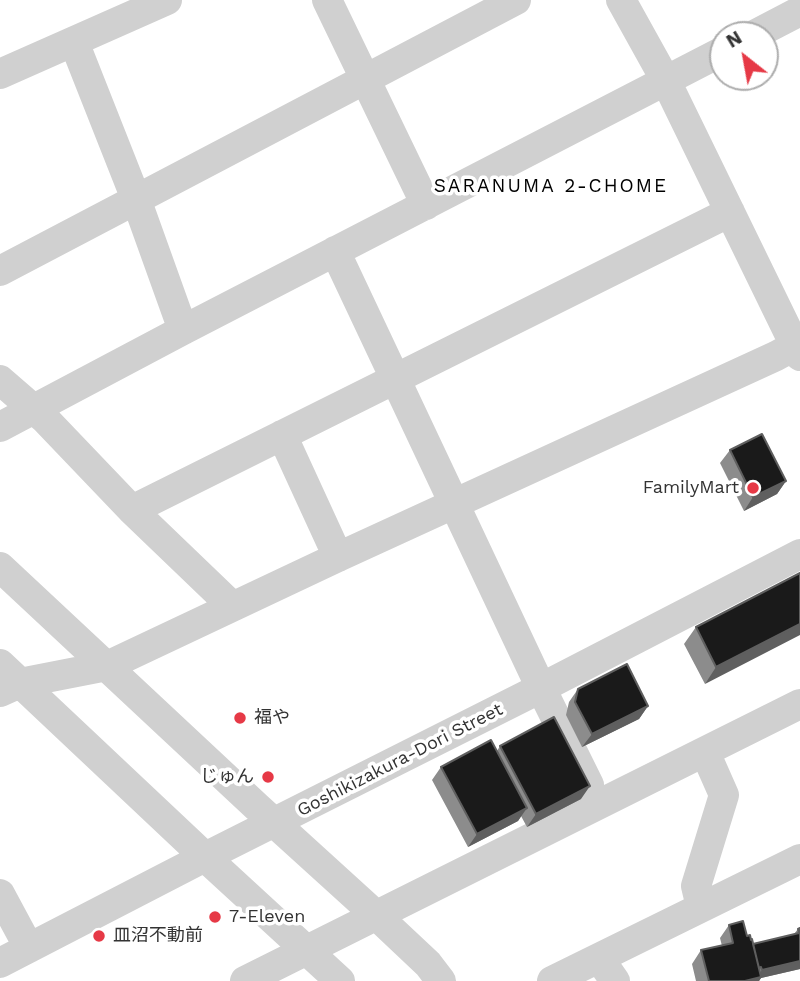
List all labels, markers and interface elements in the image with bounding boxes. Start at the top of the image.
north arrow [709,21,779,91]
text: N [722,26,746,53]
district label: SARANUMA 2-CHOME [436,175,666,197]
place label: FamilyMart [643,477,739,499]
marker: FamilyMart [745,480,761,496]
street label: Goshikizakura-Dori Street [294,699,506,821]
place label: 福や [254,707,290,729]
marker: 福や [232,710,248,726]
place label: じゅん [200,766,254,788]
marker: じゅん [260,769,276,785]
place label: 7-Eleven [229,906,305,928]
marker: 7-Eleven [207,909,223,925]
place label: 皿沼不動前 [113,925,203,947]
marker: 皿沼不動前 [91,928,107,944]

